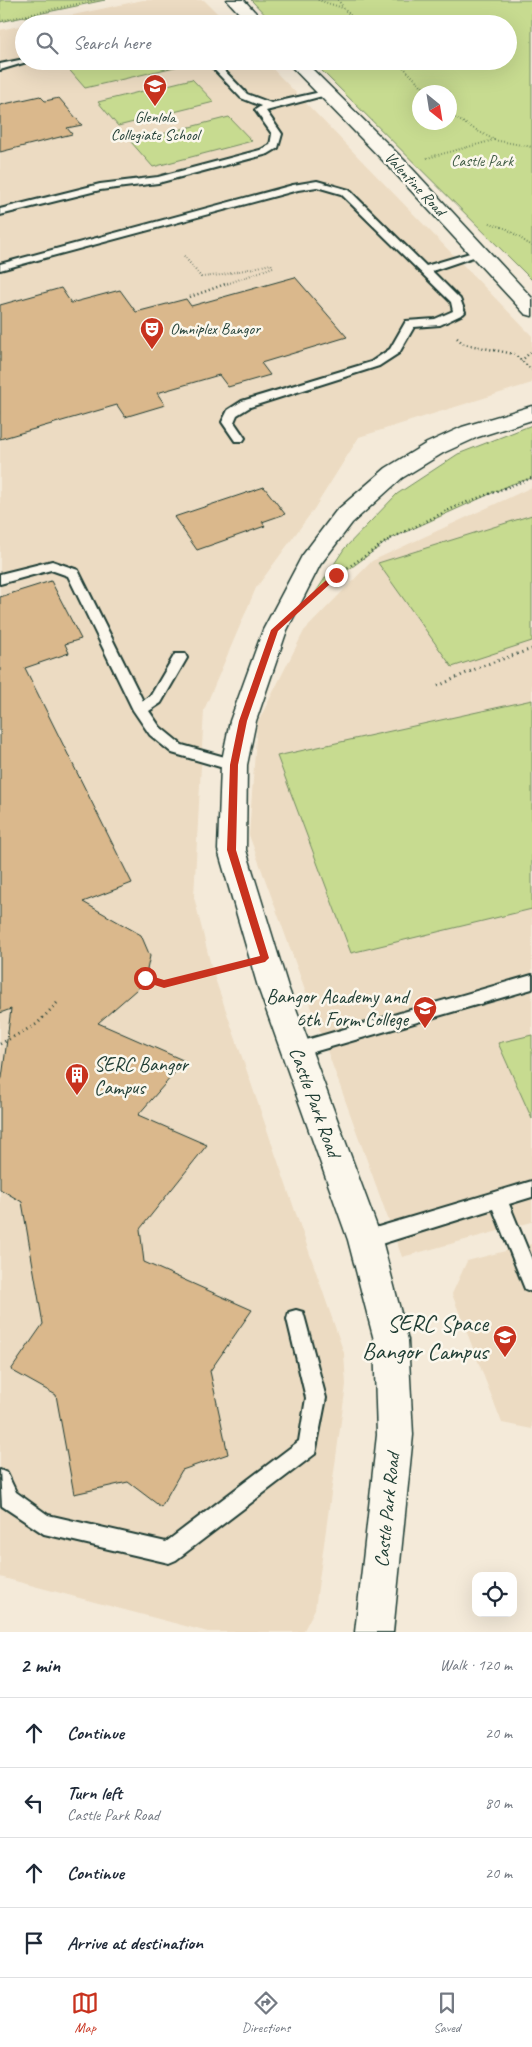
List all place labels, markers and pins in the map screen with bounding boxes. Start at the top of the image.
school or university icon: Glenlola Collegiate School [142,73,168,107]
place label: Glenlola Collegiate School [111,107,203,145]
theatre icon: Omniplex Bangor [139,316,165,350]
place label: Omniplex Bangor [170,319,261,339]
place label: Bangor Academy and 6th Form College [266,984,411,1032]
school or university icon: Bangor Academy and 6th Form College [412,995,438,1029]
place label: SERC Bangor Campus [94,1052,190,1100]
building icon: SERC Bangor Campus [64,1062,90,1096]
place label: SERC Space Bangor Campus [362,1308,490,1366]
school or university icon: SERC Space Bangor Campus [492,1324,518,1358]

